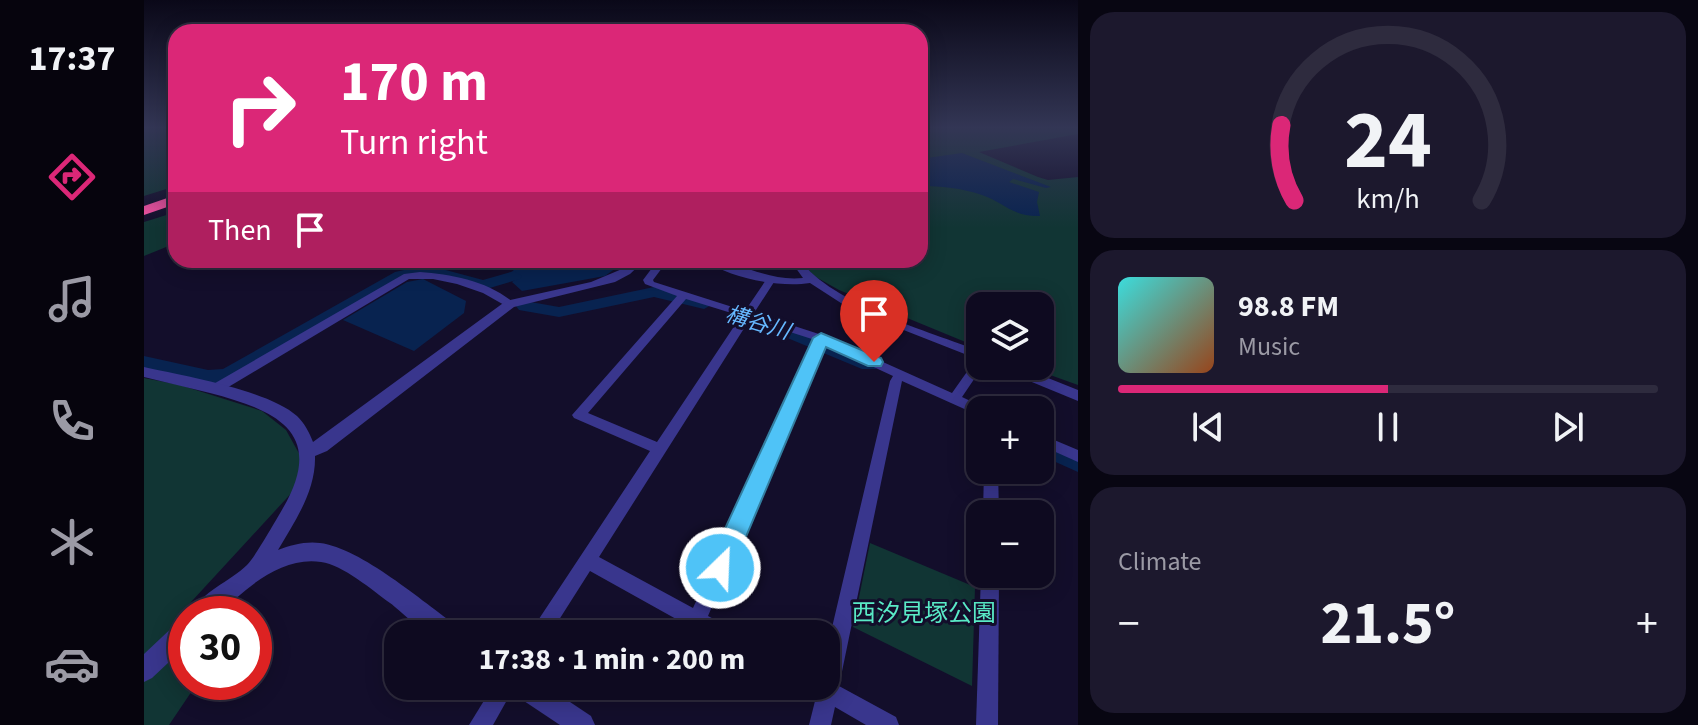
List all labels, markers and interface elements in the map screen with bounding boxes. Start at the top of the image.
text: 17:37 [29,33,115,84]
text: 170 m [340,43,488,122]
icon: right [208,56,312,160]
text: 24 [1344,81,1432,199]
text: Turn right [340,117,488,168]
icon: directions [44,149,100,205]
text: km/h [1356,179,1420,219]
icon: arrive [288,208,332,252]
text: Then [208,209,272,252]
icon: music [44,271,100,327]
pin [840,280,908,362]
text: 98.8 FM [1238,285,1339,328]
icon: arrive [852,292,896,336]
map controls [966,292,1054,588]
button: layers [966,292,1054,380]
water label: 構谷川 [721,298,796,348]
text: Music [1238,328,1300,365]
icon: phone [44,393,100,449]
button: + [966,396,1054,484]
icon: previous [1186,405,1230,449]
icon: pause [1366,405,1410,449]
icon: next [1546,405,1590,449]
button: − [966,500,1054,588]
icon: climate [44,514,100,570]
position arrow [678,526,762,610]
text: Climate [1118,543,1202,580]
text: 21.5° [1321,582,1455,667]
text: − [1118,593,1140,656]
text: + [1636,593,1658,656]
speed limit sign: 30 [168,596,272,700]
park label: 西汐見塚公園 [852,596,996,631]
icon: car [44,636,100,692]
text: 17:38 · 1 min · 200 m [479,638,745,681]

